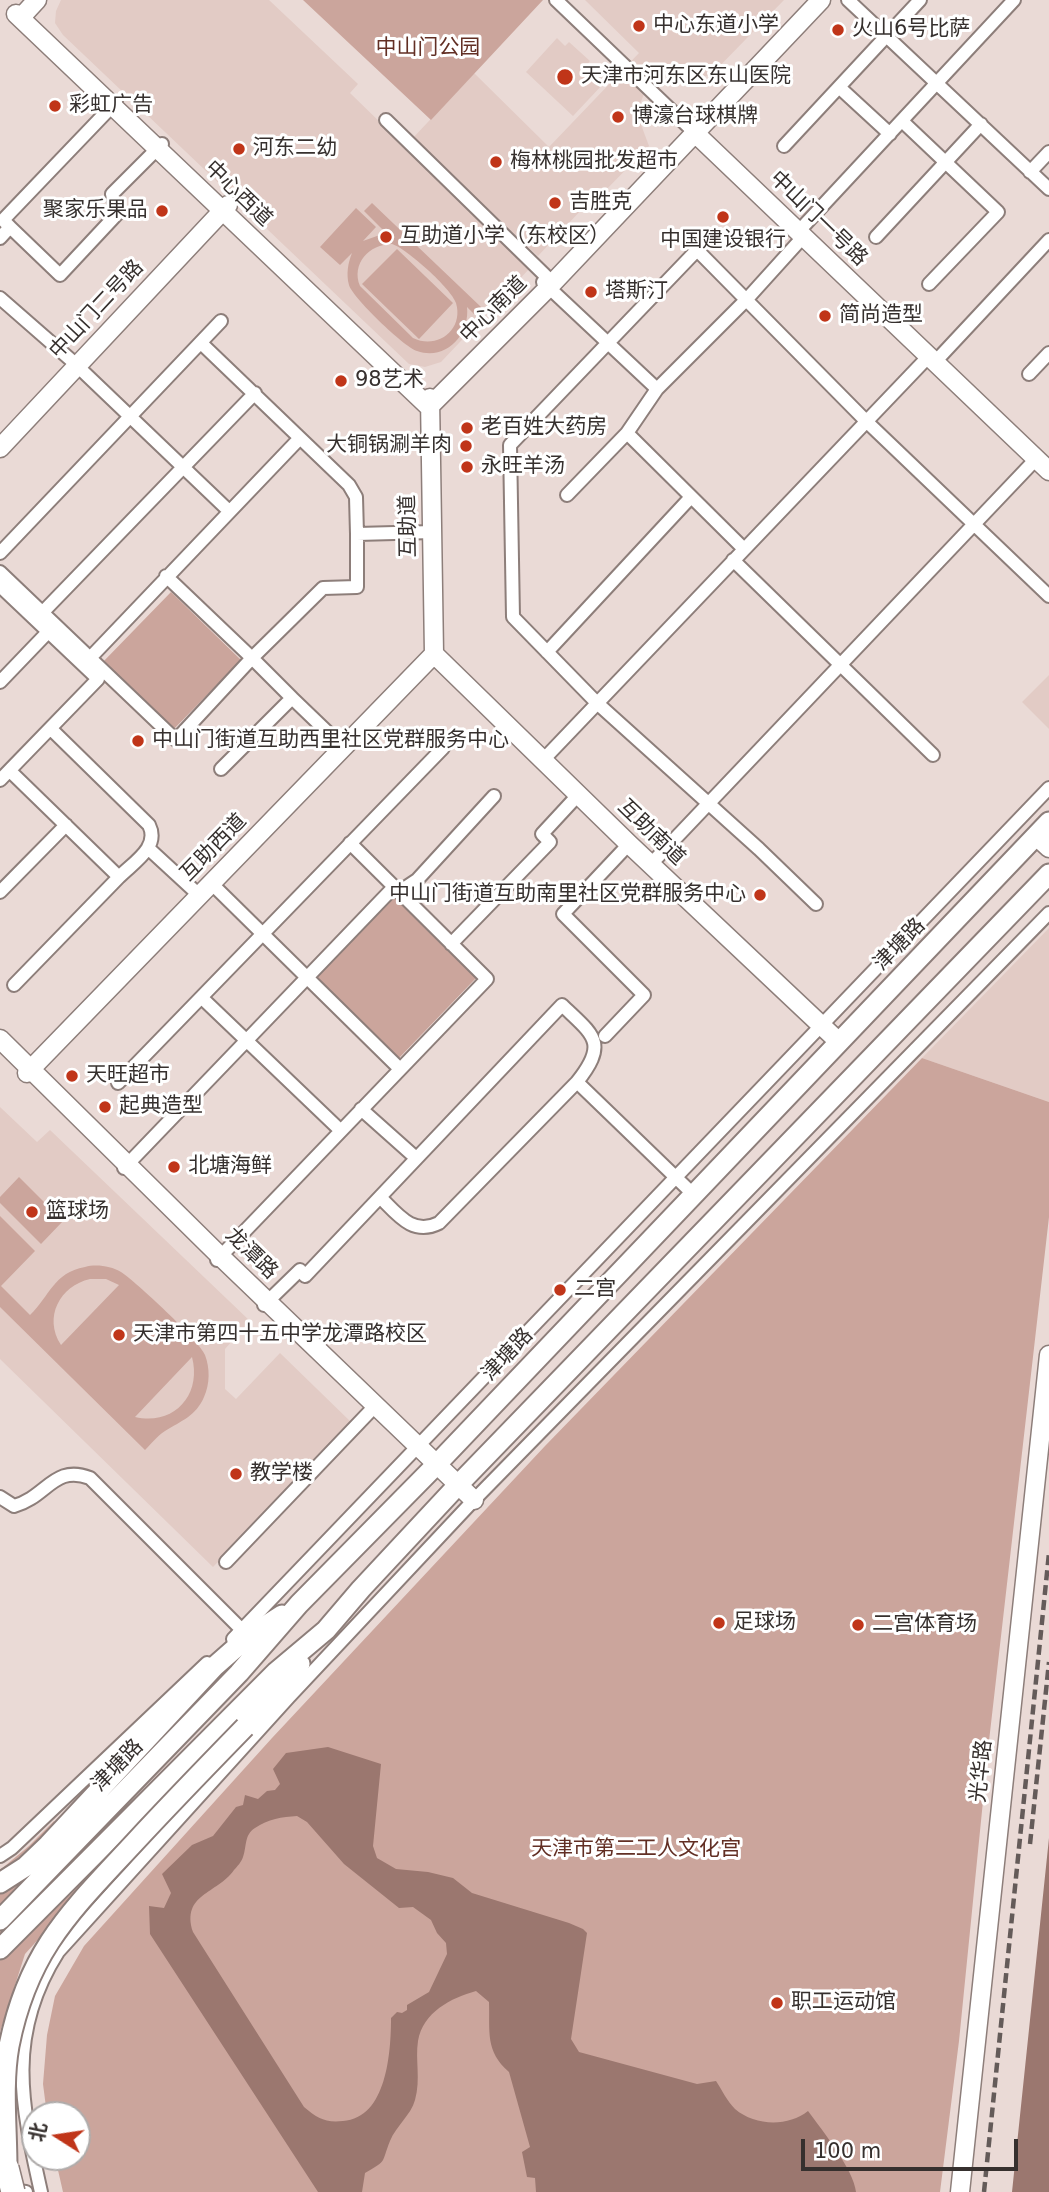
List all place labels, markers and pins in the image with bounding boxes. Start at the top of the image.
place label: 中心东道小学 [653,13,779,39]
place label: 火山6号比萨 [852,17,970,43]
marker: 中心东道小学 [631,18,647,34]
marker: 火山6号比萨 [830,22,846,38]
place label: 天津市河东区东山医院 [581,64,791,90]
marker: 天津市河东区东山医院 [555,67,575,87]
place label: 彩虹广告 [69,93,153,119]
marker: 彩虹广告 [47,98,63,114]
place label: 博濠台球棋牌 [632,104,758,130]
marker: 博濠台球棋牌 [610,109,626,125]
place label: 河东二幼 [253,136,337,162]
marker: 河东二幼 [231,141,247,157]
place label: 梅林桃园批发超市 [510,149,678,175]
marker: 梅林桃园批发超市 [488,154,504,170]
place label: 吉胜克 [569,190,632,216]
marker: 吉胜克 [547,195,563,211]
place label: 聚家乐果品 [43,198,148,224]
marker: 聚家乐果品 [154,203,170,219]
marker: 中国建设银行 [715,209,731,225]
place label: 互助道小学（东校区） [400,224,610,250]
place label: 中国建设银行 [660,228,786,254]
marker: 互助道小学（东校区） [378,229,394,245]
place label: 塔斯汀 [605,279,668,305]
marker: 塔斯汀 [583,284,599,300]
place label: 简尚造型 [839,303,923,329]
marker: 简尚造型 [817,308,833,324]
place label: 98艺术 [355,368,424,394]
marker: 98艺术 [333,373,349,389]
place label: 老百姓大药房 [481,415,607,441]
marker: 老百姓大药房 [459,420,475,436]
place label: 大铜锅涮羊肉 [326,433,452,459]
marker: 大铜锅涮羊肉 [458,438,474,454]
place label: 永旺羊汤 [481,454,565,480]
marker: 永旺羊汤 [459,459,475,475]
place label: 中山门街道互助西里社区党群服务中心 [152,728,509,754]
marker: 中山门街道互助西里社区党群服务中心 [130,733,146,749]
place label: 中山门街道互助南里社区党群服务中心 [389,882,746,908]
marker: 中山门街道互助南里社区党群服务中心 [752,887,768,903]
place label: 天旺超市 [86,1063,170,1089]
marker: 天旺超市 [64,1068,80,1084]
place label: 起典造型 [119,1094,203,1120]
marker: 起典造型 [97,1099,113,1115]
place label: 北塘海鲜 [188,1154,272,1180]
marker: 北塘海鲜 [166,1159,182,1175]
place label: 篮球场 [46,1199,109,1225]
marker: 篮球场 [24,1204,40,1220]
place label: 二宫 [574,1277,616,1303]
marker: 二宫 [552,1282,568,1298]
place label: 天津市第四十五中学龙潭路校区 [133,1322,427,1348]
marker: 天津市第四十五中学龙潭路校区 [111,1327,127,1343]
place label: 教学楼 [250,1461,313,1487]
marker: 教学楼 [228,1466,244,1482]
place label: 足球场 [733,1610,796,1636]
place label: 二宫体育场 [872,1612,977,1638]
marker: 足球场 [711,1615,727,1631]
marker: 二宫体育场 [850,1617,866,1633]
place label: 职工运动馆 [791,1990,896,2016]
marker: 职工运动馆 [769,1995,785,2011]

